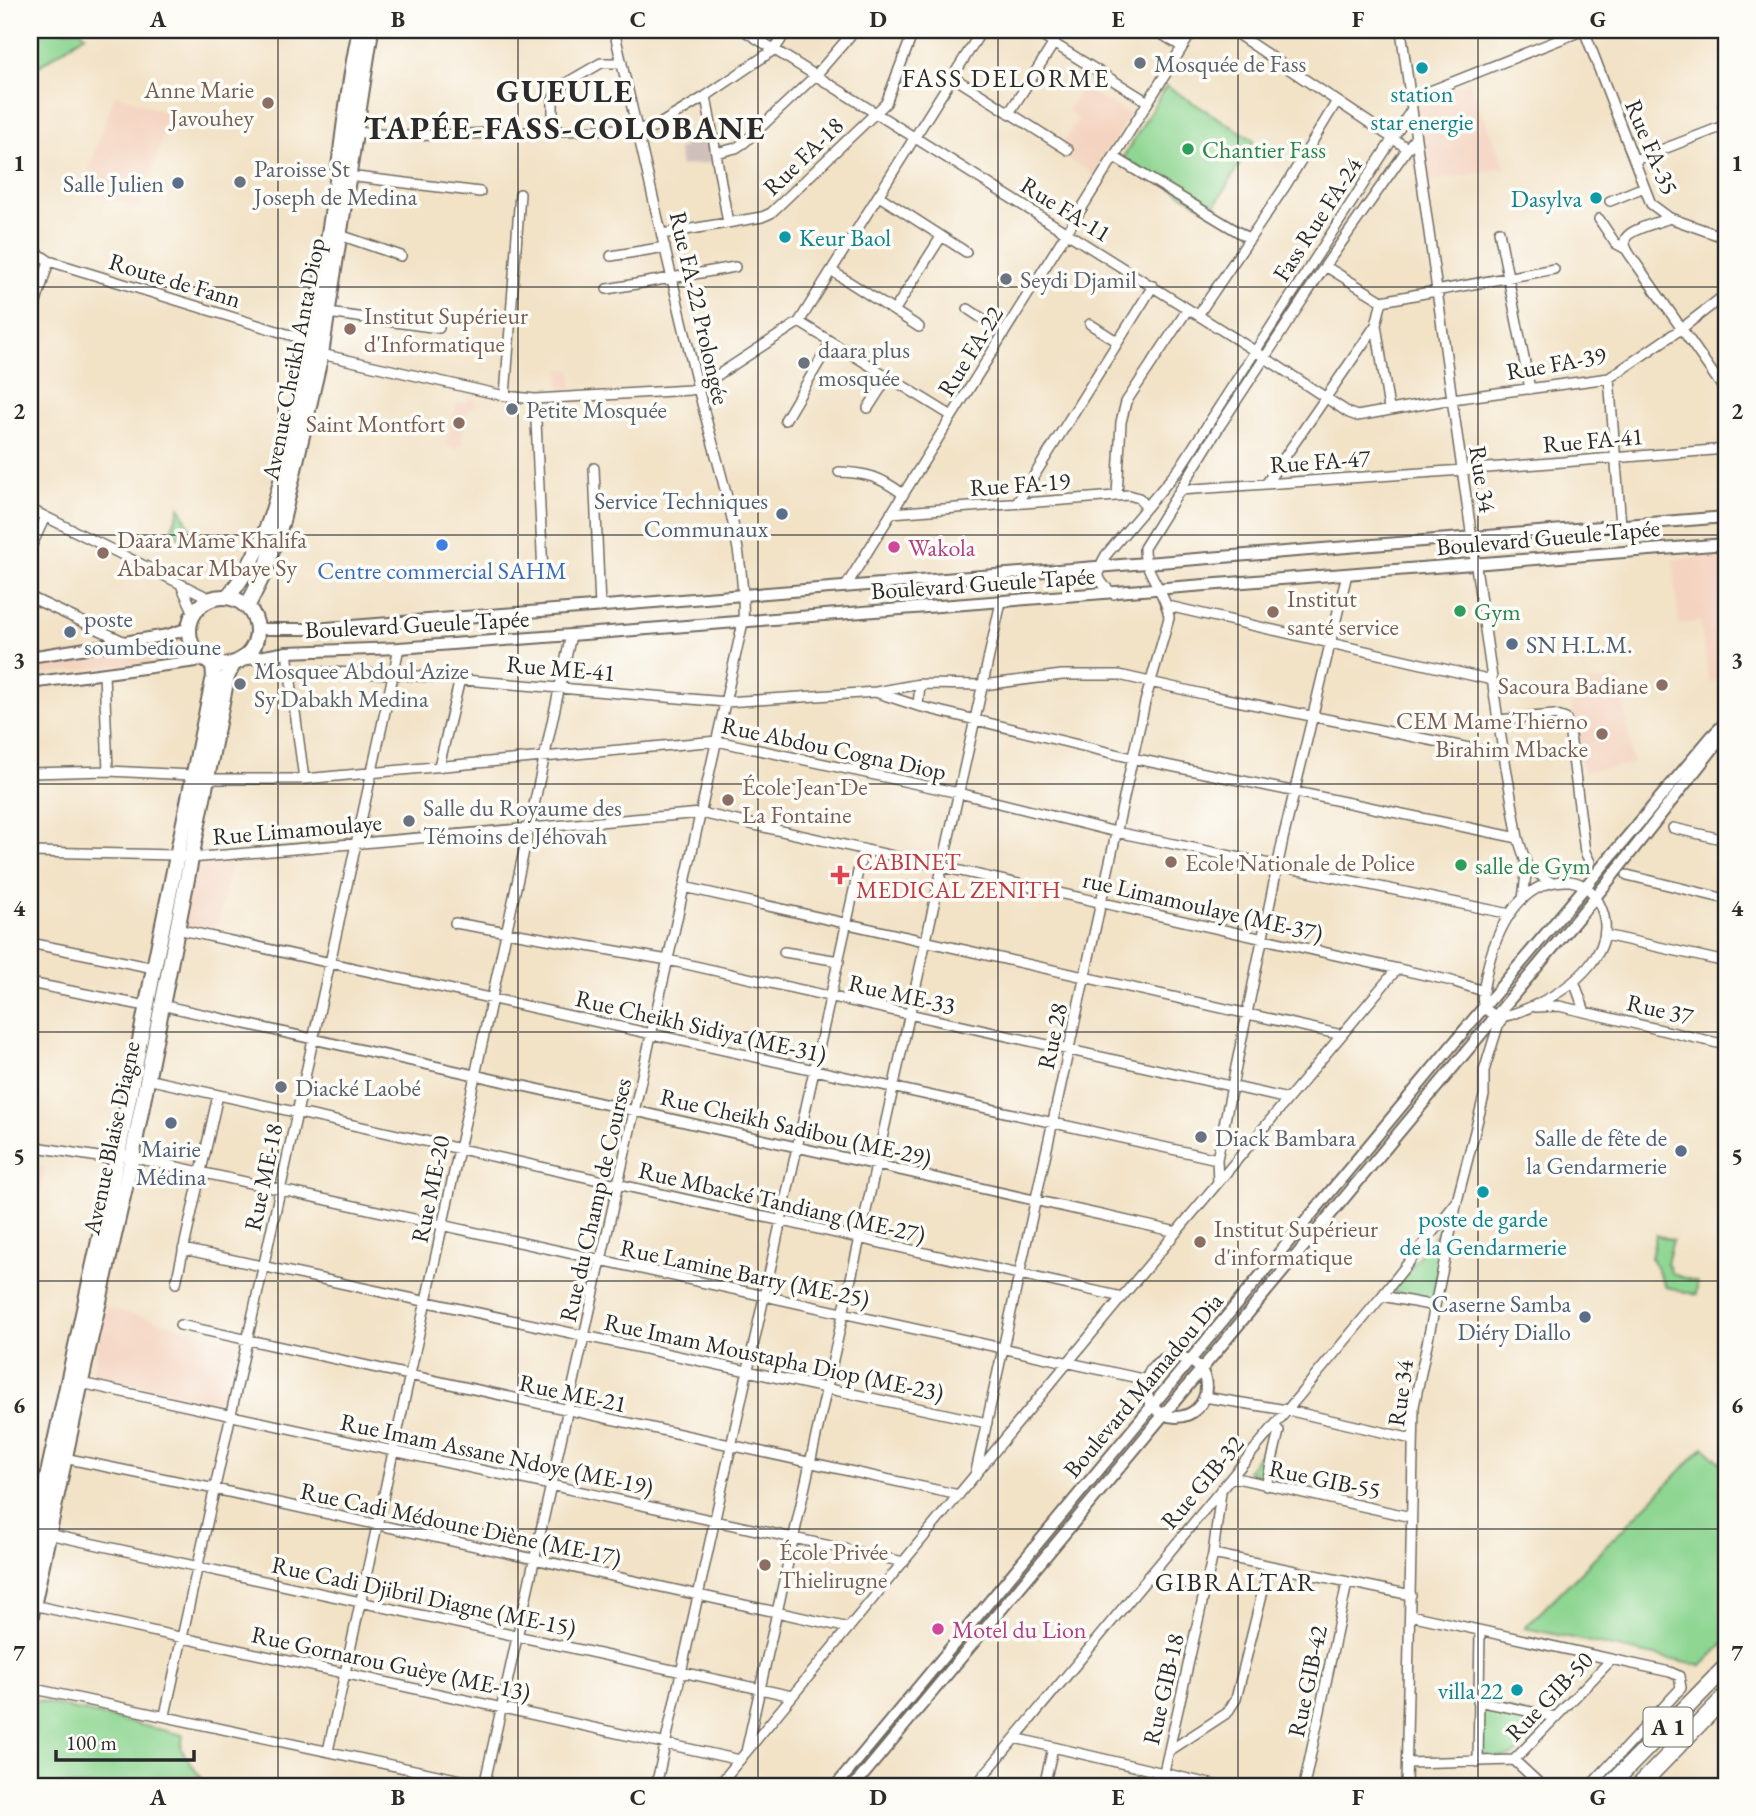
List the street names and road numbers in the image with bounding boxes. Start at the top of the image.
street label: Rue FA-35 [1618,95,1686,199]
street label: Rue FA-18 [756,110,850,202]
street label: Fass Rue FA-24 [1265,151,1369,287]
street label: Rue FA-11 [1015,169,1117,249]
street label: Rue FA-22 Prolongée [663,208,737,408]
street label: Avenue Cheikh Anta Diop [254,235,332,484]
street label: Route de Fann [105,245,245,315]
street label: Rue FA-22 [930,300,1010,402]
street label: Rue FA-39 [1504,339,1609,387]
street label: Rue FA-41 [1542,420,1644,460]
street label: Rue FA-47 [1269,442,1372,480]
street label: Rue 34 [1462,444,1504,515]
street label: Rue FA-19 [969,465,1072,503]
street label: Boulevard Gueule Tapée [1435,512,1661,562]
street label: Boulevard Gueule Tapée [870,560,1096,606]
street label: Boulevard Gueule Tapée [304,603,530,645]
street label: Rue ME-41 [506,648,616,688]
street label: Rue Abdou Cogna Diop [719,709,949,787]
street label: Rue Limamoulaye [211,806,383,852]
street label: rue Limamoulaye (ME-37) [1080,863,1326,949]
street label: Rue ME-33 [846,967,958,1021]
street label: Rue Cheikh Sidiya (ME-31) [573,982,829,1070]
street label: Rue 37 [1624,986,1697,1032]
street label: Rue 28 [1030,1000,1074,1072]
street label: Avenue Blaise Diagne [75,1038,147,1239]
street label: Rue du Champ de Courses [552,1075,638,1325]
street label: Rue Cheikh Sadibou (ME-29) [657,1081,935,1173]
street label: Rue ME-18 [237,1121,289,1233]
street label: Rue ME-20 [404,1133,456,1245]
street label: Rue Mbacké Tandiang (ME-27) [636,1154,928,1250]
street label: Rue Lamine Barry (ME-25) [618,1231,872,1315]
street label: Boulevard Mamadou Dia [1056,1286,1230,1484]
street label: Rue Imam Moustapha Diop (ME-23) [601,1306,947,1408]
street label: Rue 34 [1380,1357,1420,1428]
street label: Rue ME-21 [517,1367,629,1419]
street label: Rue Imam Assane Ndoye (ME-19) [338,1406,656,1502]
street label: Rue GIB-32 [1154,1428,1251,1535]
street label: Rue GIB-55 [1266,1452,1384,1506]
street label: Rue Cadi Médoune Diène (ME-17) [298,1475,624,1573]
street label: Rue Cadi Djibril Diagne (ME-15) [269,1549,579,1643]
street label: Rue Gornarou Guèye (ME-13) [249,1618,533,1708]
street label: Rue GIB-42 [1280,1622,1334,1740]
street label: Rue GIB-18 [1135,1630,1191,1748]
street label: Rue GIB-50 [1499,1644,1599,1748]
road number: A 1 [1644,1708,1692,1746]

